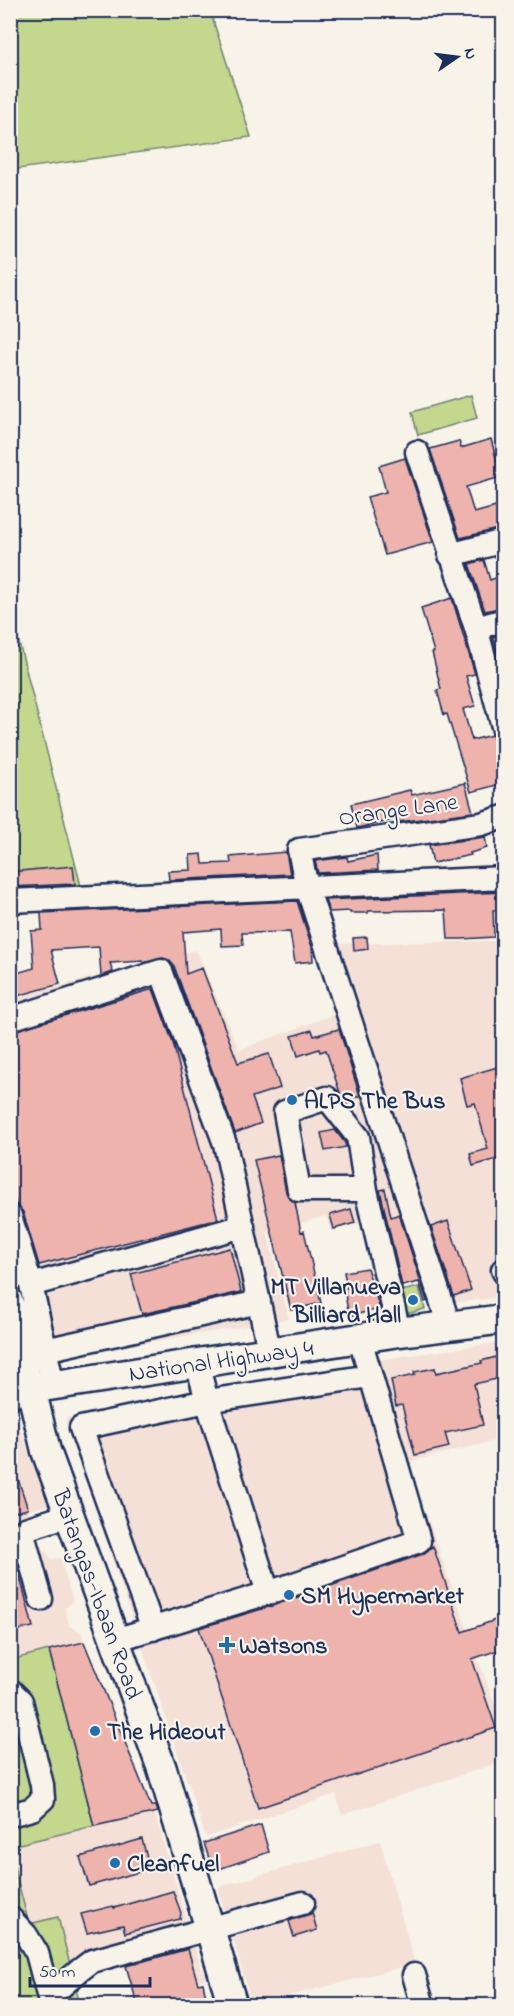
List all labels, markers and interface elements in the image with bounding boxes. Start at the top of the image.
north arrow [427,27,487,87]
text: N [457,46,483,62]
street label: Orange Lane [337,786,460,837]
place label: ALPS The Bus [304,1085,445,1120]
marker: ALPS The Bus [285,1093,299,1107]
place label: MT Villanueva Billiard Hall [270,1271,401,1334]
marker: MT Villanueva Billiard Hall [406,1293,420,1307]
street label: National Highway 4 [127,1332,316,1394]
street label: Batangas-Ibaan Road [41,1484,150,1705]
place label: SM Hypermarket [301,1580,465,1616]
marker: SM Hypermarket [282,1588,296,1602]
place label: Watsons [239,1630,327,1665]
marker: Watsons [220,1638,234,1652]
place label: The Hideout [107,1716,227,1751]
marker: The Hideout [88,1724,102,1738]
place label: Cleanfuel [127,1848,219,1883]
marker: Cleanfuel [108,1856,122,1870]
scale bar [30,1950,150,1988]
text: 50 m [39,1960,76,1986]

